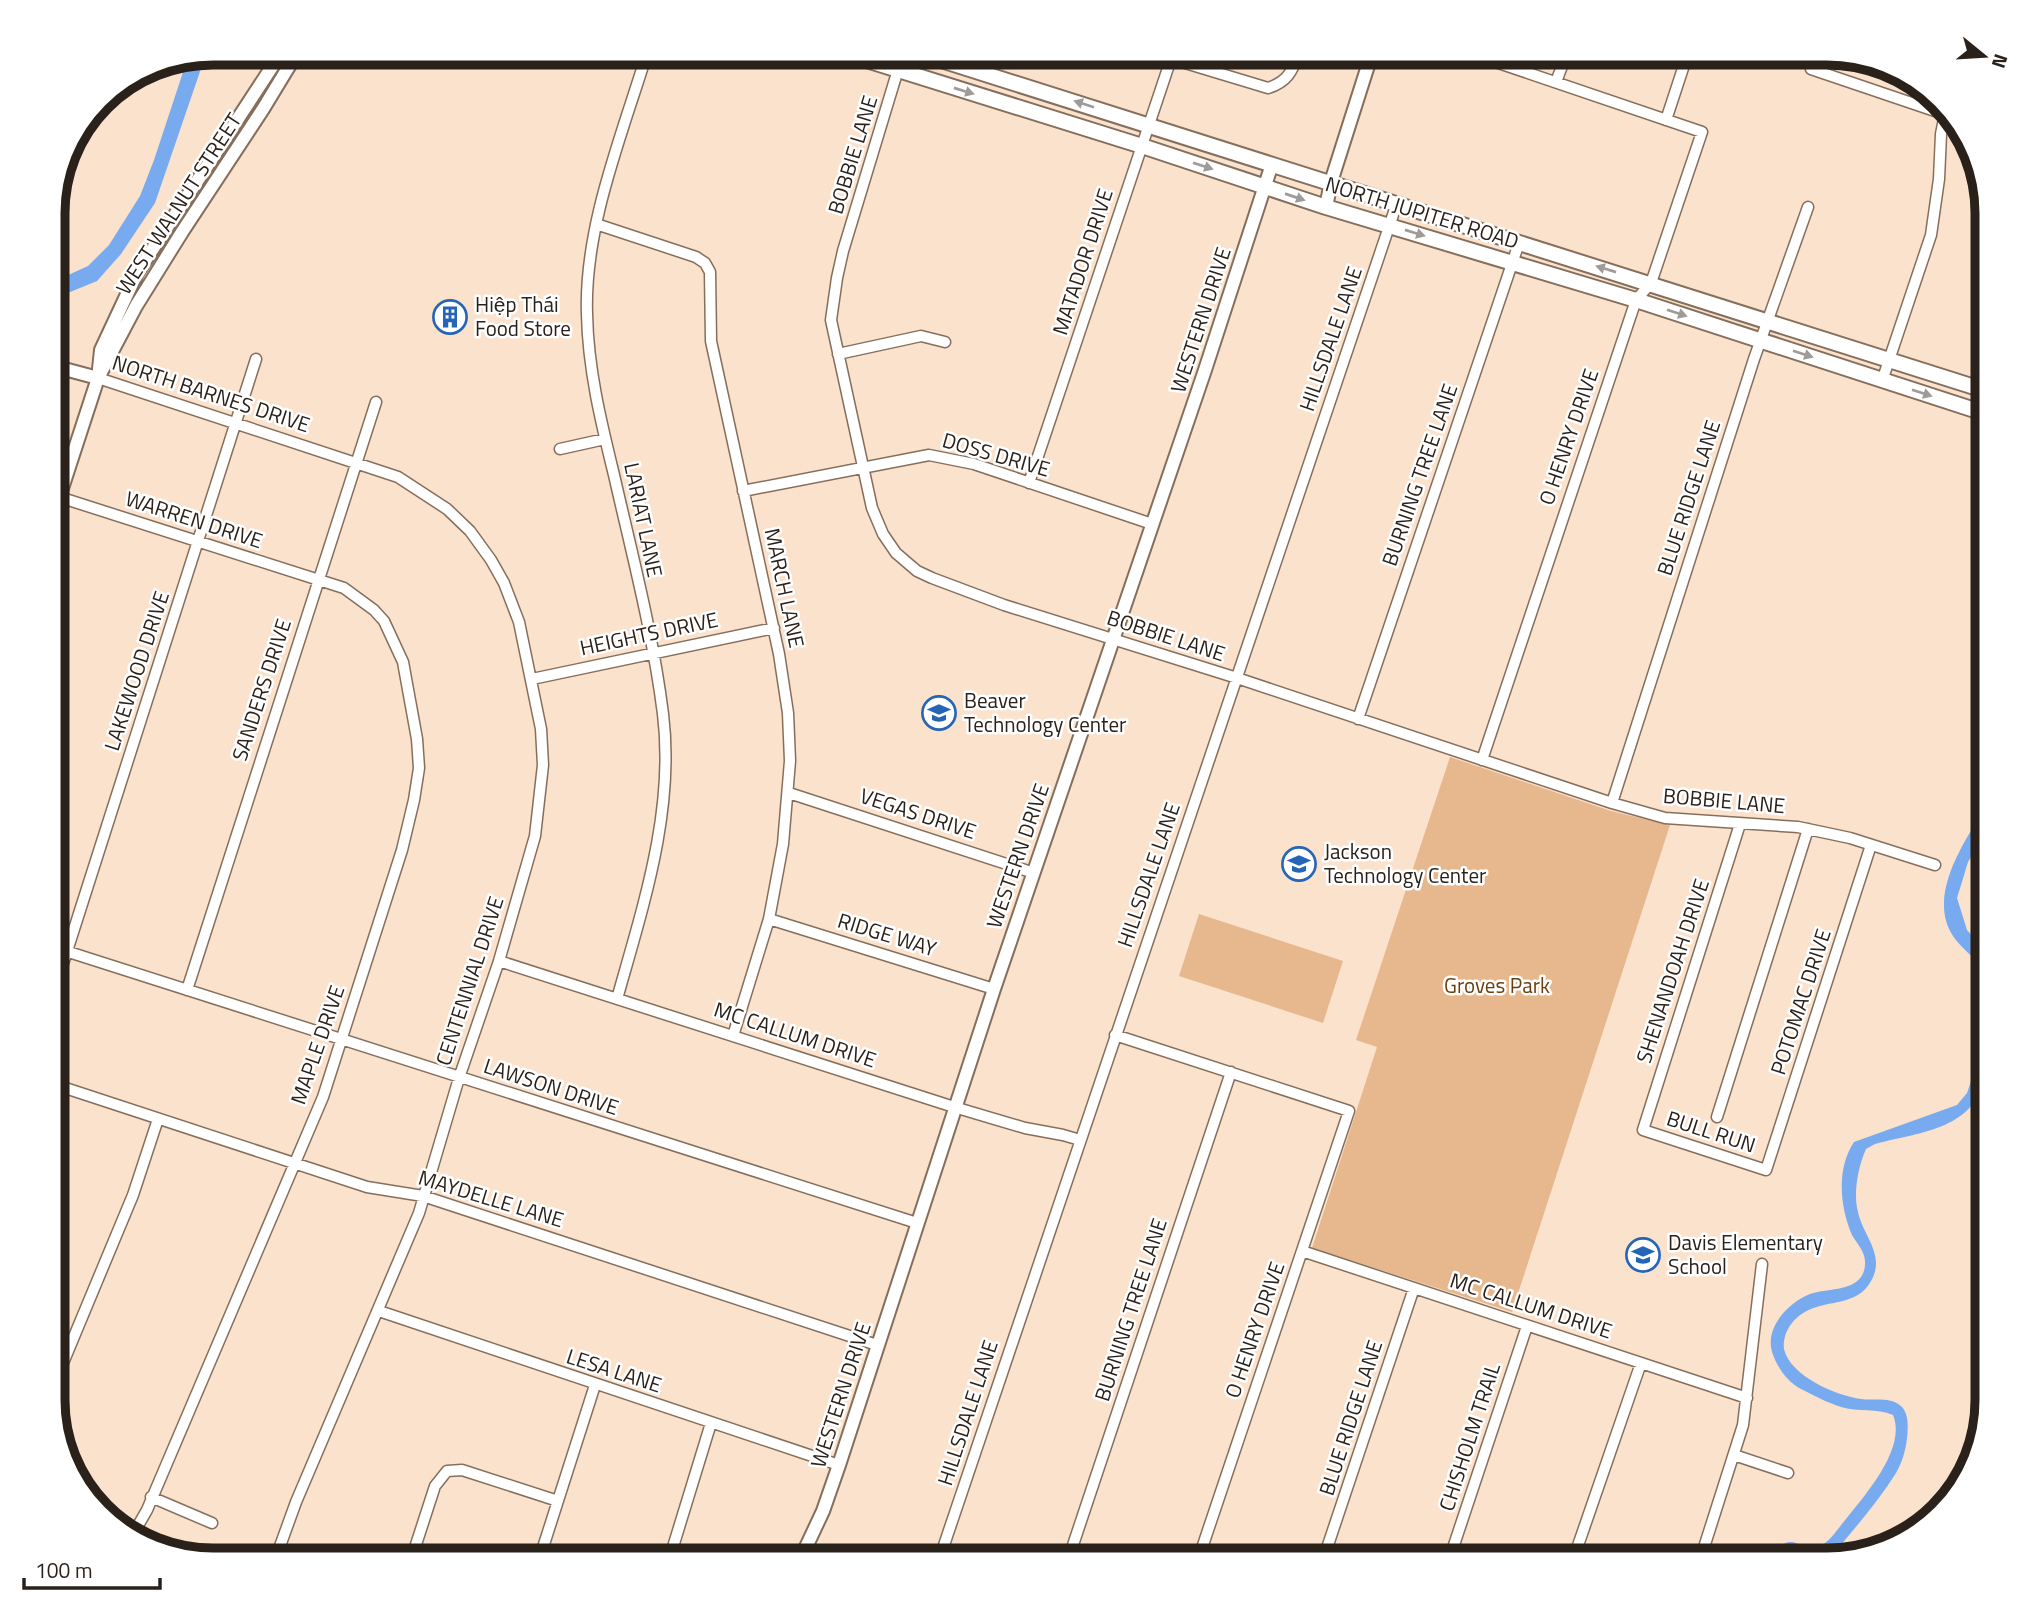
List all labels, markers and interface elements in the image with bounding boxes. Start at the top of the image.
north arrow [1949,21,2019,91]
text: N [1985,51,2016,72]
one-way arrow [954,86,975,96]
street label: BOBBIE LANE [819,91,885,218]
one-way arrow [1073,99,1094,109]
street label: WEST WALNUT STREET [107,106,249,301]
one-way arrow [1193,161,1214,172]
street label: NORTH JUPITER ROAD [1322,167,1523,257]
street label: MATADOR DRIVE [1043,184,1121,339]
one-way arrow [1285,192,1306,203]
one-way arrow [1404,229,1425,239]
street label: WESTERN DRIVE [1161,243,1239,397]
street label: HILLSDALE LANE [1290,262,1370,415]
one-way arrow [1596,264,1617,274]
place label: Hiệp Thái Food Store [475,288,571,344]
building icon: Hiệp Thái Food Store [431,298,469,336]
one-way arrow [1667,309,1688,319]
street label: NORTH BARNES DRIVE [108,346,314,440]
one-way arrow [1792,349,1813,360]
street label: O HENRY DRIVE [1530,364,1606,509]
street label: BURNING TREE LANE [1373,379,1465,570]
one-way arrow [1912,389,1933,399]
street label: BLUE RIDGE LANE [1648,416,1728,580]
street label: DOSS DRIVE [939,423,1054,485]
street label: LARIAT LANE [616,460,672,580]
street label: WARREN DRIVE [122,482,267,556]
street label: MARCH LANE [757,525,813,651]
street label: LAKEWOOD DRIVE [95,587,177,755]
street label: BOBBIE LANE [1103,601,1229,669]
street label: HEIGHTS DRIVE [577,603,721,663]
street label: SANDERS DRIVE [223,615,299,765]
place label: Beaver Technology Center [964,684,1126,740]
school or university icon: Beaver Technology Center [920,694,958,732]
street label: VEGAS DRIVE [856,779,981,847]
street label: WESTERN DRIVE [977,779,1057,932]
street label: BOBBIE LANE [1662,779,1786,821]
street label: HILLSDALE LANE [1108,798,1188,951]
place label: Jackson Technology Center [1324,835,1486,891]
school or university icon: Jackson Technology Center [1280,845,1318,883]
street label: SHENANDOAH DRIVE [1627,874,1717,1067]
street label: CENTENNIAL DRIVE [427,892,511,1069]
street label: RIDGE WAY [834,904,941,964]
street label: POTOMAC DRIVE [1761,925,1839,1079]
park label: Groves Park [1444,969,1550,1001]
street label: MAPLE DRIVE [282,981,352,1109]
street label: MC CALLUM DRIVE [710,993,880,1075]
street label: LAWSON DRIVE [480,1049,623,1123]
street label: BULL RUN [1663,1102,1760,1160]
street label: MAYDELLE LANE [415,1161,568,1235]
street label: BURNING TREE LANE [1085,1214,1175,1405]
place label: Davis Elementary School [1668,1226,1823,1282]
school or university icon: Davis Elementary School [1624,1236,1662,1274]
street label: O HENRY DRIVE [1216,1257,1292,1402]
street label: MC CALLUM DRIVE [1446,1264,1616,1346]
street label: WESTERN DRIVE [801,1318,879,1472]
street label: HILLSDALE LANE [928,1336,1006,1490]
street label: BLUE RIDGE LANE [1310,1336,1390,1500]
street label: LESA LANE [563,1340,666,1400]
street label: CHISHOLM TRAIL [1430,1358,1508,1515]
scale bar [24,1546,161,1590]
text: 100 m [35,1554,92,1586]

